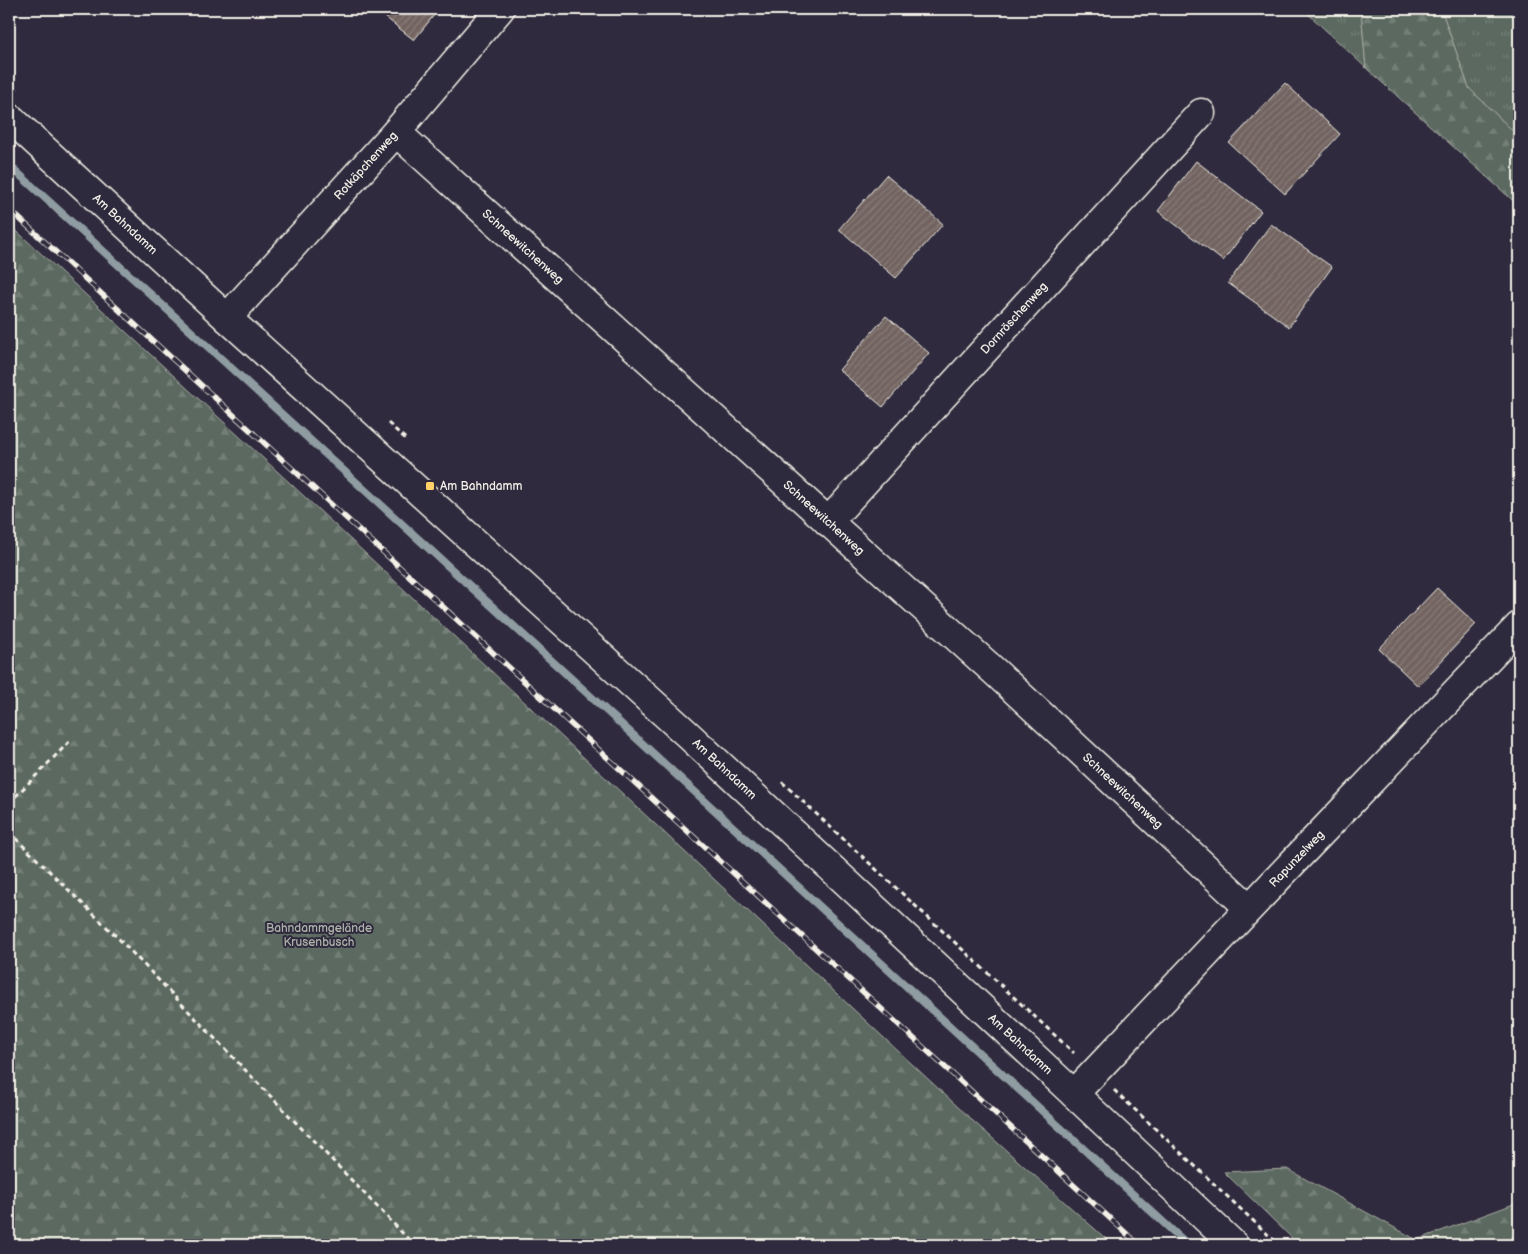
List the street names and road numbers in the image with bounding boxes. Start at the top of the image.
street label: Rotkäpchenweg [331,128,401,203]
street label: Am Bahndamm [89,191,160,258]
street label: Schneewitchenweg [479,206,567,287]
street label: Dornröschenweg [978,279,1051,358]
street label: Schneewitchenweg [780,477,867,559]
street label: Am Bahndamm [689,736,760,803]
street label: Schneewitchenweg [1079,750,1166,832]
street label: Rapunzelweg [1266,827,1328,891]
street label: Am Bahndamm [985,1011,1055,1078]

